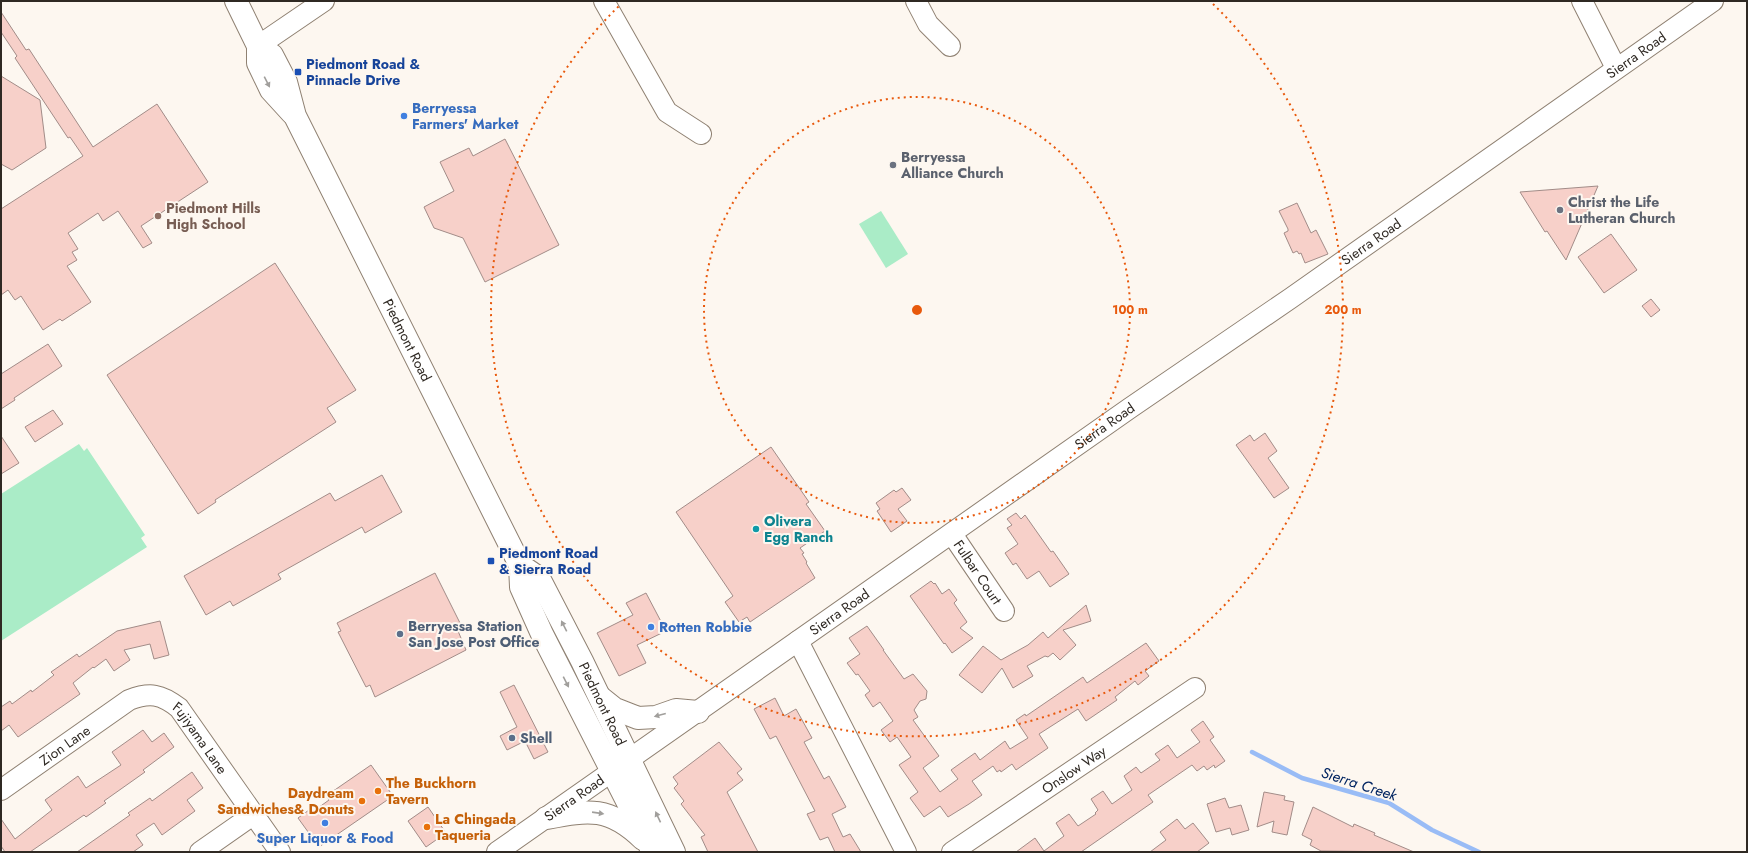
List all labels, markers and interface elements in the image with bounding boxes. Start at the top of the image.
street label: Sierra Road [1602,27,1670,83]
place label: Piedmont Road & Pinnacle Drive [306,54,420,90]
marker: Piedmont Road & Pinnacle Drive [293,67,303,77]
one-way arrow [264,76,270,88]
place label: Berryessa Farmers' Market [412,98,519,134]
marker: Berryessa Farmers' Market [399,111,409,121]
place label: Berryessa Alliance Church [900,147,1004,183]
marker: Berryessa Alliance Church [888,160,898,170]
place label: Christ the Life Lutheran Church [1568,192,1675,228]
place label: Piedmont Hills High School [166,198,261,234]
marker: Christ the Life Lutheran Church [1555,205,1565,215]
marker: Piedmont Hills High School [153,211,163,221]
street label: Sierra Road [1337,214,1405,270]
street label: Piedmont Road [378,295,436,385]
text: 100 m [1112,301,1148,319]
text: 200 m [1324,301,1362,319]
centre of rings [910,303,924,317]
street label: Sierra Road [1070,398,1139,454]
place label: Olivera Egg Ranch [764,511,833,547]
marker: Olivera Egg Ranch [751,524,761,534]
street label: Fulbar Court [949,536,1007,609]
place label: Piedmont Road & Sierra Road [499,543,598,579]
marker: Piedmont Road & Sierra Road [486,556,496,566]
street label: Sierra Road [805,584,873,640]
place label: Berryessa Station San Jose Post Office [408,616,540,652]
place label: Rotten Robbie [659,617,752,637]
one-way arrow [561,620,567,632]
marker: Rotten Robbie [646,622,656,632]
marker: Berryessa Station San Jose Post Office [395,629,405,639]
street label: Piedmont Road [574,659,631,749]
one-way arrow [563,676,569,688]
street label: Fujiyama Lane [169,697,232,778]
one-way arrow [654,713,666,719]
street label: Zion Lane [35,720,94,770]
place label: Shell [520,728,552,748]
marker: Shell [507,733,517,743]
street label: Onslow Way [1038,740,1111,799]
water label: Sierra Creek [1318,761,1400,807]
street label: Sierra Road [540,770,608,826]
place label: The Buckhorn Tavern [386,773,476,809]
place label: Daydream Sandwiches& Donuts [217,783,355,819]
marker: The Buckhorn Tavern [373,786,383,796]
marker: Daydream Sandwiches& Donuts [357,796,367,806]
place label: La Chingada Taqueria [435,809,516,845]
one-way arrow [592,810,604,816]
one-way arrow [654,810,660,822]
marker: Super Liquor & Food [320,818,330,828]
marker: La Chingada Taqueria [422,822,432,832]
place label: Super Liquor & Food [257,828,393,848]

